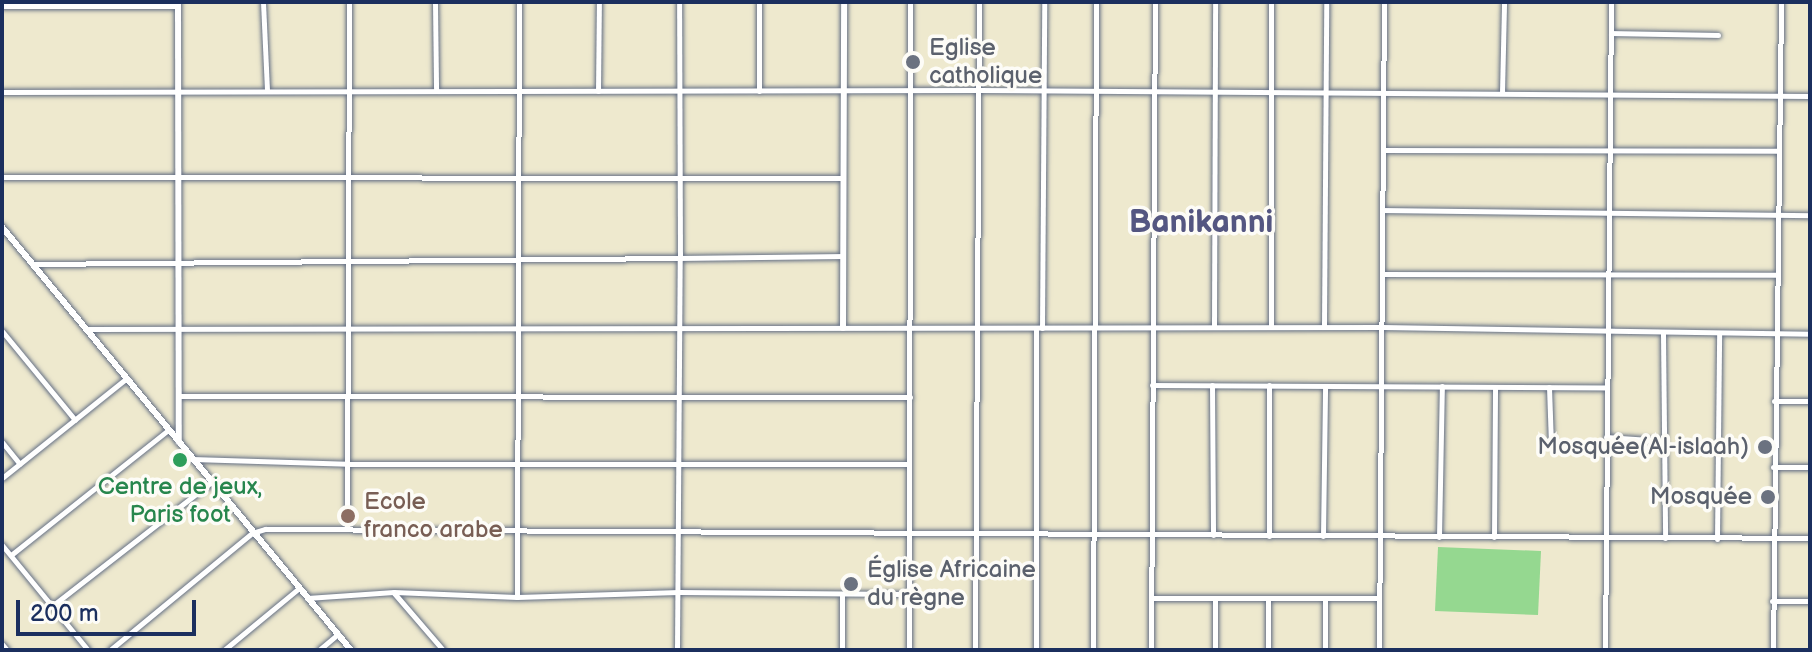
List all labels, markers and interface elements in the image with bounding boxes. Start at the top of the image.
place label: Eglise catholique [929,34,1042,90]
marker: Eglise catholique [904,53,922,71]
district label: Banikanni [1129,204,1273,242]
place label: Mosquée(Al-islaah) [1537,433,1749,461]
marker: Mosquée(Al-islaah) [1756,438,1774,456]
marker: Centre de jeux, Paris foot [171,451,189,469]
place label: Centre de jeux, Paris foot [98,473,262,529]
place label: Mosquée [1650,483,1752,511]
place label: Ecole franco arabe [364,488,503,544]
marker: Mosquée [1759,488,1777,506]
marker: Ecole franco arabe [339,507,357,525]
place label: Église Africaine du règne [867,556,1036,612]
marker: Église Africaine du règne [842,575,860,593]
scale bar [20,584,200,634]
text: 200 m [30,599,99,628]

